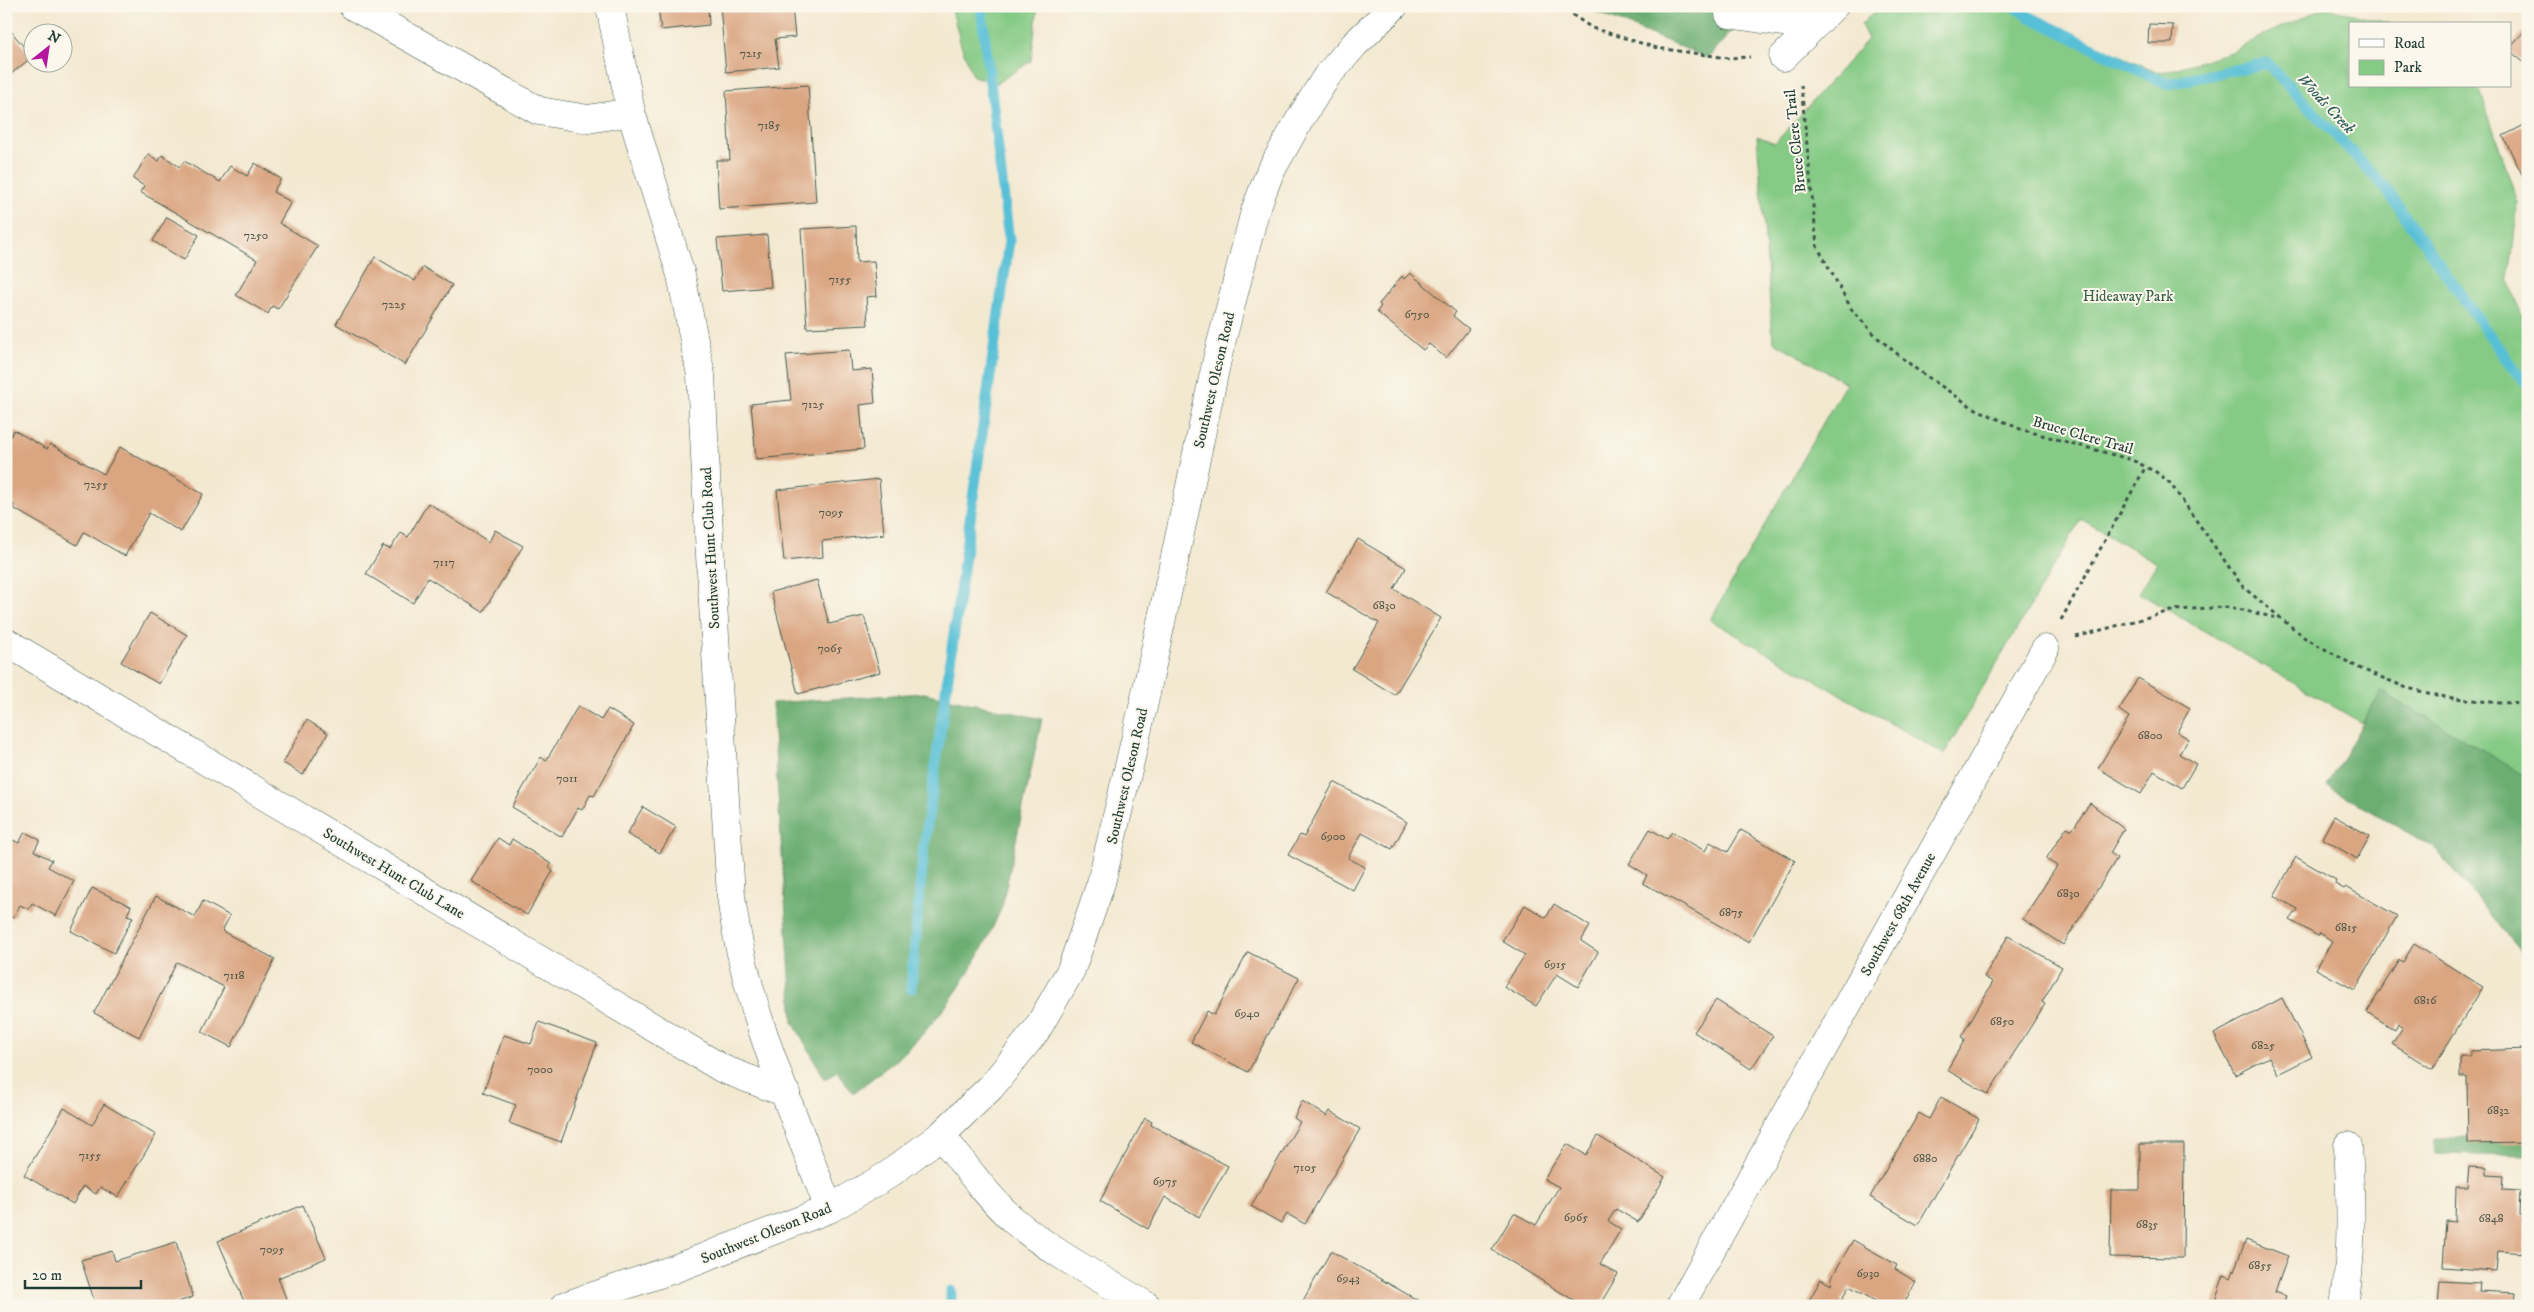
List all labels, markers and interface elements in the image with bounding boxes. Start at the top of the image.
north arrow [22,22,72,72]
legend [2349,22,2512,88]
text: N [45,27,64,49]
text: Road [2394,34,2426,53]
house number: 7215 [740,46,762,61]
text: Park [2394,58,2423,77]
water label: Woods Creek [2293,69,2360,138]
street label: Bruce Clere Trail [1781,88,1810,194]
house number: 7185 [758,118,780,133]
house number: 7250 [244,228,268,243]
house number: 7155 [829,272,851,287]
park label: Hideaway Park [2083,287,2174,306]
house number: 7225 [382,297,406,312]
house number: 6750 [1405,307,1429,322]
street label: Southwest Oleson Road [1190,310,1240,450]
house number: 7125 [802,397,824,412]
street label: Bruce Clere Trail [2030,412,2136,459]
street label: Southwest Hunt Club Road [697,466,724,629]
house number: 7255 [84,477,108,492]
house number: 7095 [819,505,843,520]
house number: 7117 [433,555,455,570]
house number: 6830 [1372,598,1396,613]
house number: 7065 [818,641,843,656]
street label: Southwest Oleson Road [1103,706,1153,846]
house number: 6800 [2137,728,2163,743]
house number: 7011 [556,771,578,786]
street label: Southwest Hunt Club Lane [319,823,468,923]
house number: 6900 [1320,829,1346,844]
street label: Southwest 68th Avenue [1857,849,1940,979]
house number: 6830 [2056,886,2080,901]
house number: 6875 [1719,905,1743,920]
house number: 6815 [2335,920,2357,935]
house number: 6915 [1544,957,1566,972]
house number: 7118 [223,968,245,983]
house number: 6816 [2414,993,2437,1008]
house number: 6940 [1234,1006,1260,1021]
house number: 6850 [1990,1014,2014,1029]
house number: 6825 [2251,1038,2275,1053]
house number: 7000 [527,1062,553,1077]
house number: 6832 [2487,1103,2509,1118]
house number: 7155 [79,1148,101,1163]
house number: 6880 [1913,1151,1937,1166]
house number: 7105 [1293,1160,1317,1175]
house number: 6975 [1153,1174,1177,1189]
street label: Southwest Oleson Road [698,1198,835,1268]
house number: 6965 [1564,1210,1588,1225]
house number: 6848 [2478,1211,2504,1226]
house number: 6835 [2136,1217,2158,1232]
house number: 7095 [260,1242,284,1257]
scale bar [25,1257,141,1289]
house number: 6855 [2248,1258,2272,1273]
text: 20 m [32,1266,62,1285]
house number: 6930 [1856,1266,1880,1281]
house number: 6943 [1336,1271,1360,1286]

